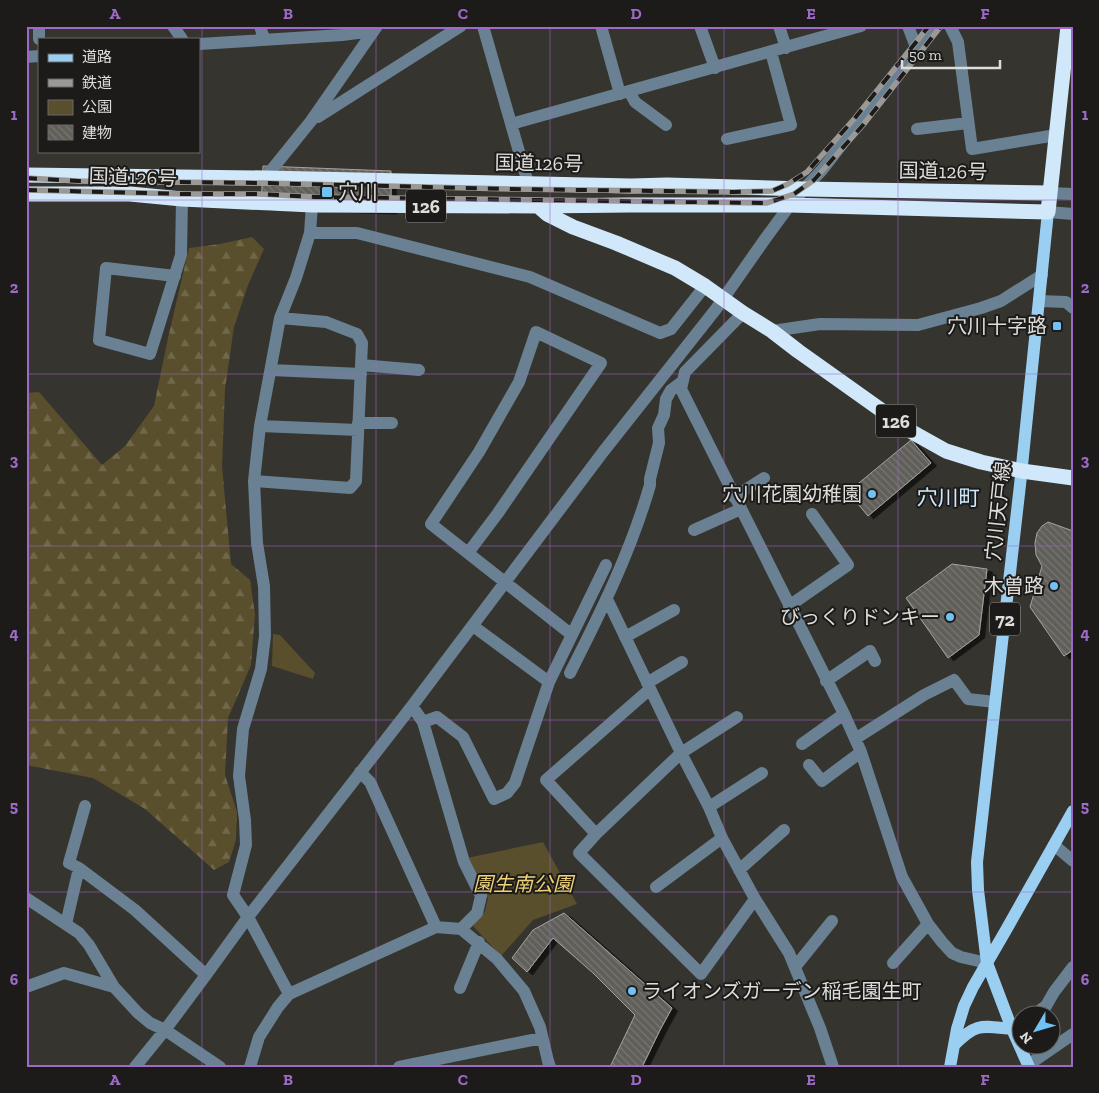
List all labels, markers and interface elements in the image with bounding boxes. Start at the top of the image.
text: A [110,4,121,23]
text: B [283,4,293,23]
text: C [458,4,468,23]
text: D [630,4,642,23]
text: E [806,4,816,23]
text: F [980,4,990,23]
legend [38,38,200,152]
scale bar [902,38,999,70]
text: 50 m [909,46,942,64]
text: 道路 [82,48,112,66]
text: 鉄道 [82,74,112,92]
text: 公園 [82,98,112,116]
text: 1 [11,105,18,124]
text: 1 [1082,105,1089,124]
text: 建物 [82,124,112,142]
street label: 国道126号 [494,150,584,176]
street label: 国道126号 [898,158,988,184]
street label: 国道126号 [88,163,178,191]
place label: 穴川 [338,180,378,204]
marker: 穴川 [320,185,334,199]
road number: 126 [406,190,446,222]
text: 2 [10,278,19,297]
text: 2 [1081,278,1090,297]
place label: 穴川十字路 [947,314,1047,338]
marker: 穴川十字路 [1051,320,1063,332]
road number: 126 [876,404,916,438]
text: 3 [10,451,19,470]
text: 3 [1081,451,1090,470]
street label: 穴川天戸線 [981,460,1015,562]
place label: 穴川花園幼稚園 [722,482,862,506]
district label: 穴川町 [917,485,980,510]
marker: 穴川花園幼稚園 [866,488,878,500]
place label: 木曽路 [984,574,1044,598]
marker: 木曽路 [1048,580,1060,592]
road number: 72 [990,602,1020,636]
place label: びっくりドンキー [780,605,940,629]
marker: びっくりドンキー [944,611,956,623]
text: 4 [9,624,19,643]
text: 4 [1080,624,1090,643]
text: 5 [10,797,18,816]
text: 5 [1081,797,1089,816]
park label: 園生南公園 [473,872,576,896]
text: 6 [10,970,19,989]
text: 6 [1081,970,1090,989]
place label: ライオンズガーデン稲毛園生町 [642,979,922,1003]
marker: ライオンズガーデン稲毛園生町 [626,985,638,997]
north arrow [1012,1006,1062,1056]
text: N [1016,1028,1036,1047]
text: A [110,1070,121,1089]
text: B [283,1070,293,1089]
text: C [458,1070,468,1089]
text: D [630,1070,642,1089]
text: E [806,1070,816,1089]
text: F [980,1070,990,1089]

